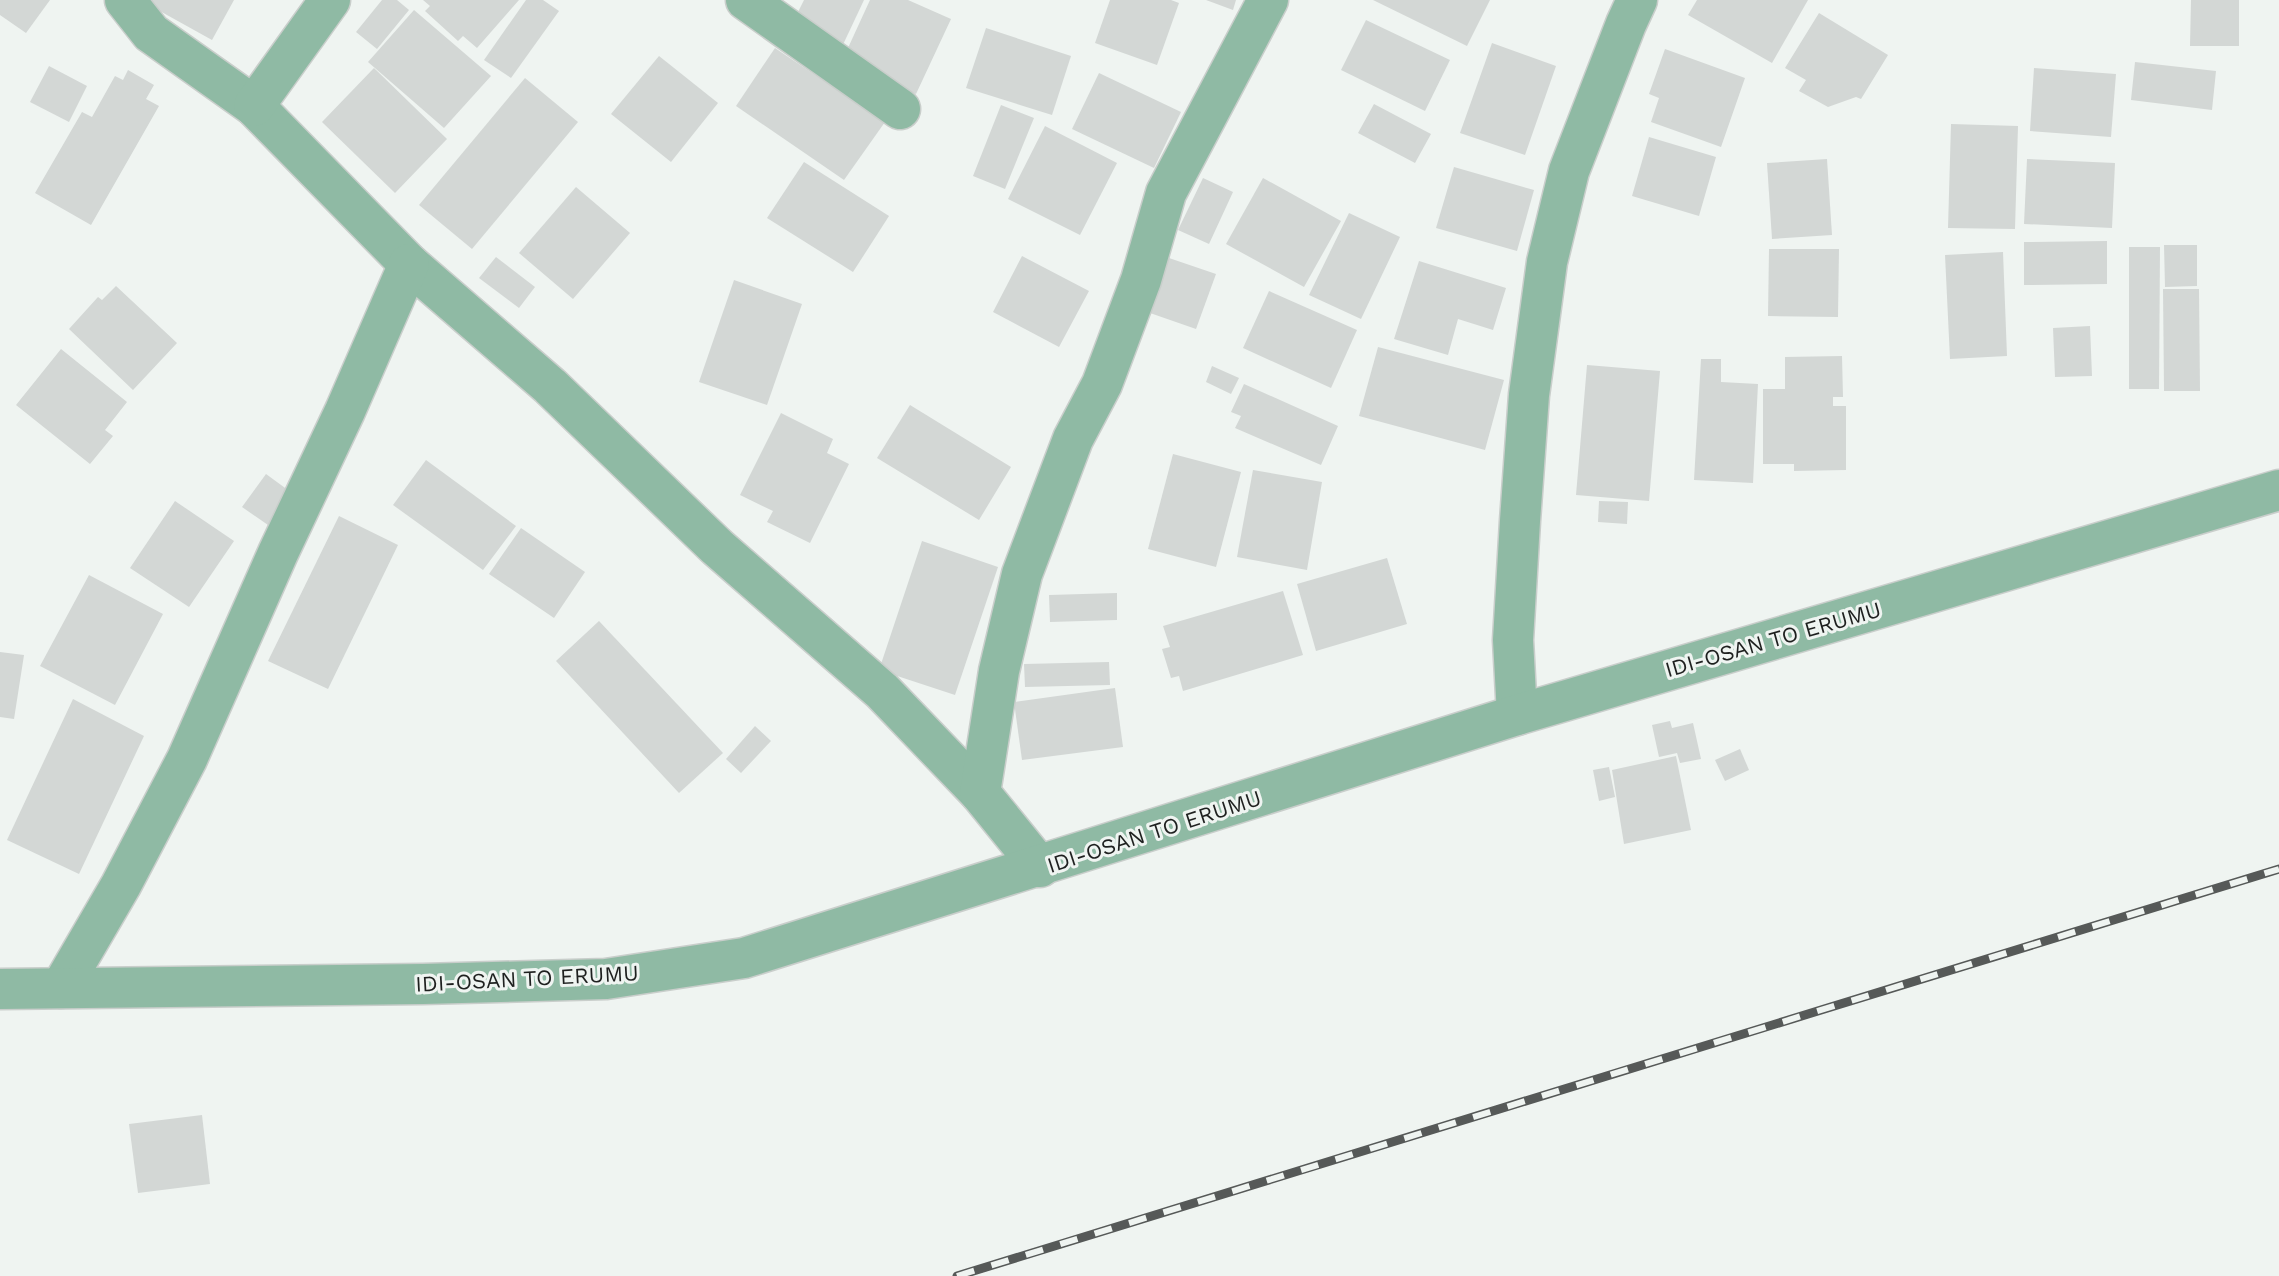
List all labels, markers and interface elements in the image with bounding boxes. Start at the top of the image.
street label: IDI-OSAN TO ERUMU [1662,597,1884,682]
street label: IDI-OSAN TO ERUMU [1044,785,1264,878]
street label: IDI-OSAN TO ERUMU [415,960,639,997]

